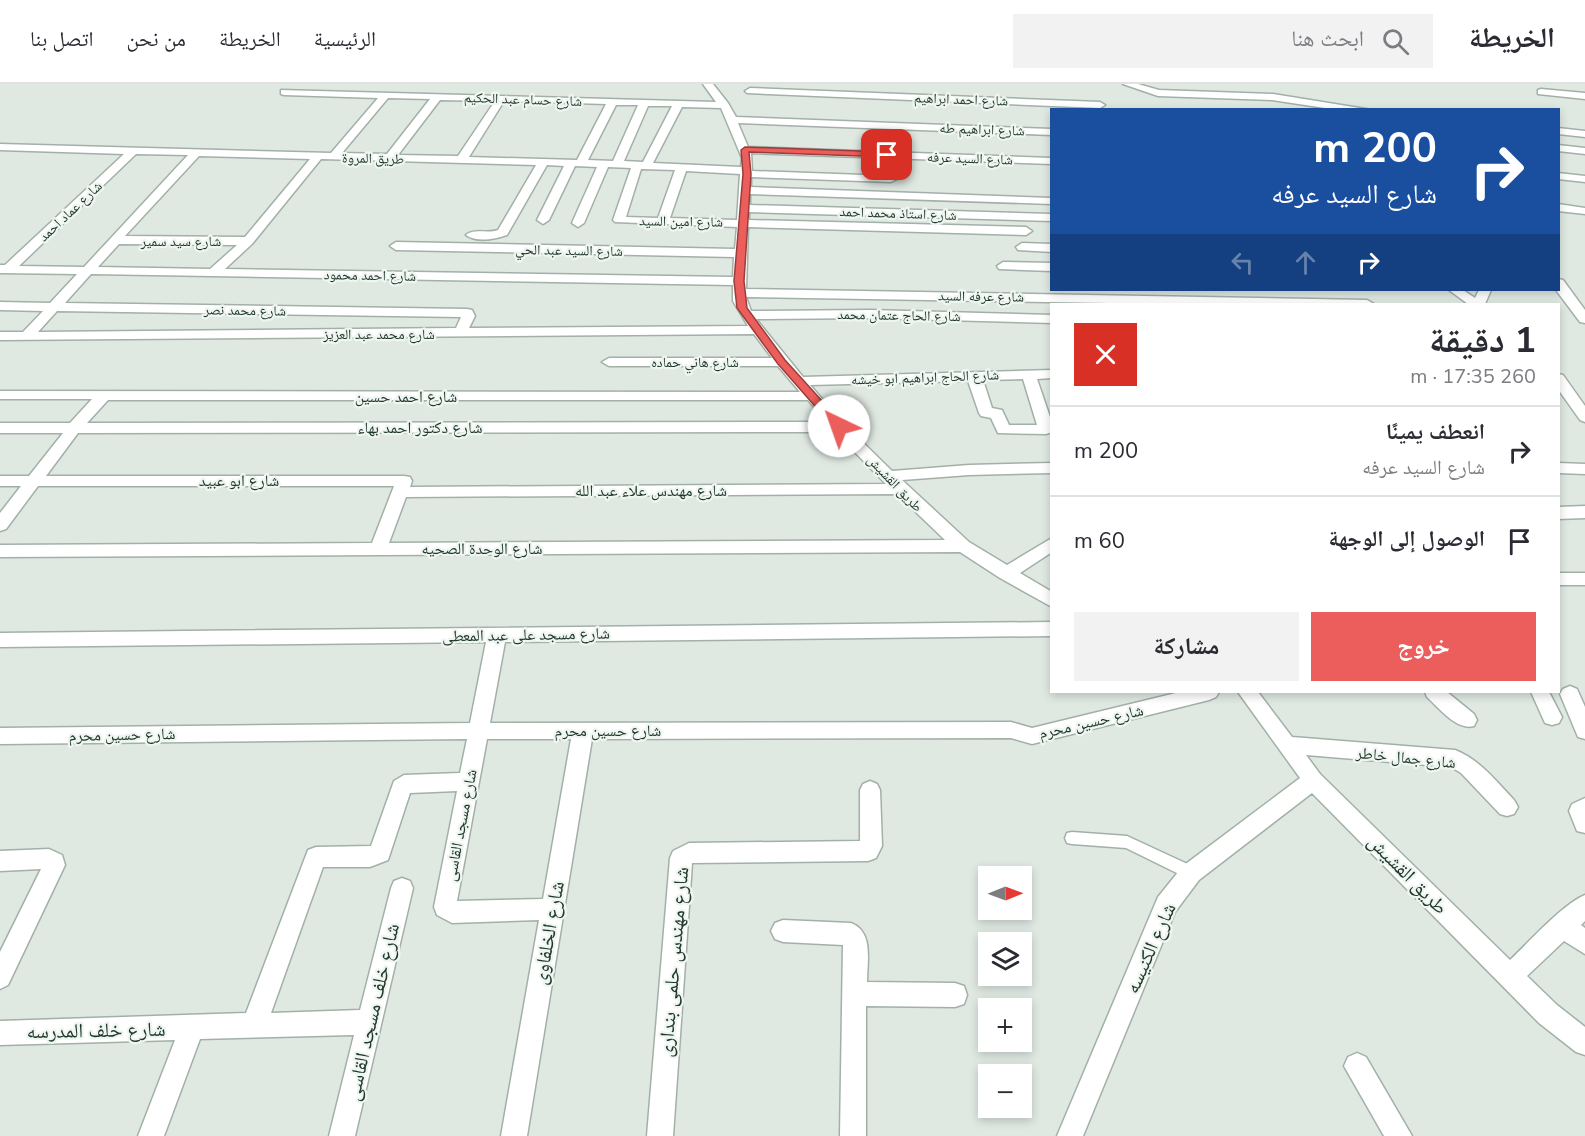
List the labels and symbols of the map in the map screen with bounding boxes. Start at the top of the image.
street label: شارع حسام عبد الحكيم [464,88,582,111]
street label: شارع احمد ابراهيم [914,88,1008,111]
street label: شارع ابراهيم طه [939,119,1025,140]
pin [861,129,912,180]
street label: طريق المروة [342,148,404,169]
street label: شارع السيد عرفه [927,148,1013,169]
street label: شارع عماد احمد [34,177,106,246]
street label: شارع استاذ محمد احمد [839,202,957,225]
street label: شارع امين السيد [639,211,723,232]
street label: شارع سيد سمير [140,232,221,251]
street label: شارع السيد عبد الحي [515,240,623,262]
street label: شارع احمد محمود [324,265,416,286]
street label: شارع عرفه السيد [938,286,1024,307]
street label: شارع محمد نصر [203,300,286,321]
street label: شارع الحاج عتمان محمد [837,305,961,326]
street label: شارع محمد عبد العزيز [322,325,435,344]
street label: شارع هاني حماده [651,353,739,374]
street label: شارع الحاج ابراهيم ابو خيشه [851,365,999,390]
street label: شارع احمد حسين [355,386,457,408]
position arrow [807,394,871,458]
street label: شارع دكتور احمد بهاء [357,417,483,439]
street label: طريق القشيش [863,451,927,516]
street label: شارع ابو عبيد [199,470,279,492]
street label: شارع مهندس علاء عبد الله [575,480,727,502]
street label: شارع الوحدة الصحيه [422,538,542,560]
street label: شارع مسجد على عبد المعطى [442,623,610,647]
street label: شارع حسين محرم [1037,699,1146,745]
street label: شارع حسين محرم [555,720,661,742]
street label: شارع حسين محرم [68,723,176,747]
street label: شارع جمال خاطر [1354,742,1457,774]
street label: شارع مسجد القاسى [439,767,483,883]
street label: طريق القشيش [1361,828,1454,921]
street label: شارع مهندس حلمى بندارى [652,866,695,1058]
north arrow [978,866,1032,920]
street label: شارع الخلفاوى [526,879,571,987]
street label: شارع الكنيسه [1118,899,1182,998]
street label: شارع خلف مسجد القاسى [339,921,406,1103]
street label: شارع خلف المدرسه [26,1016,166,1045]

